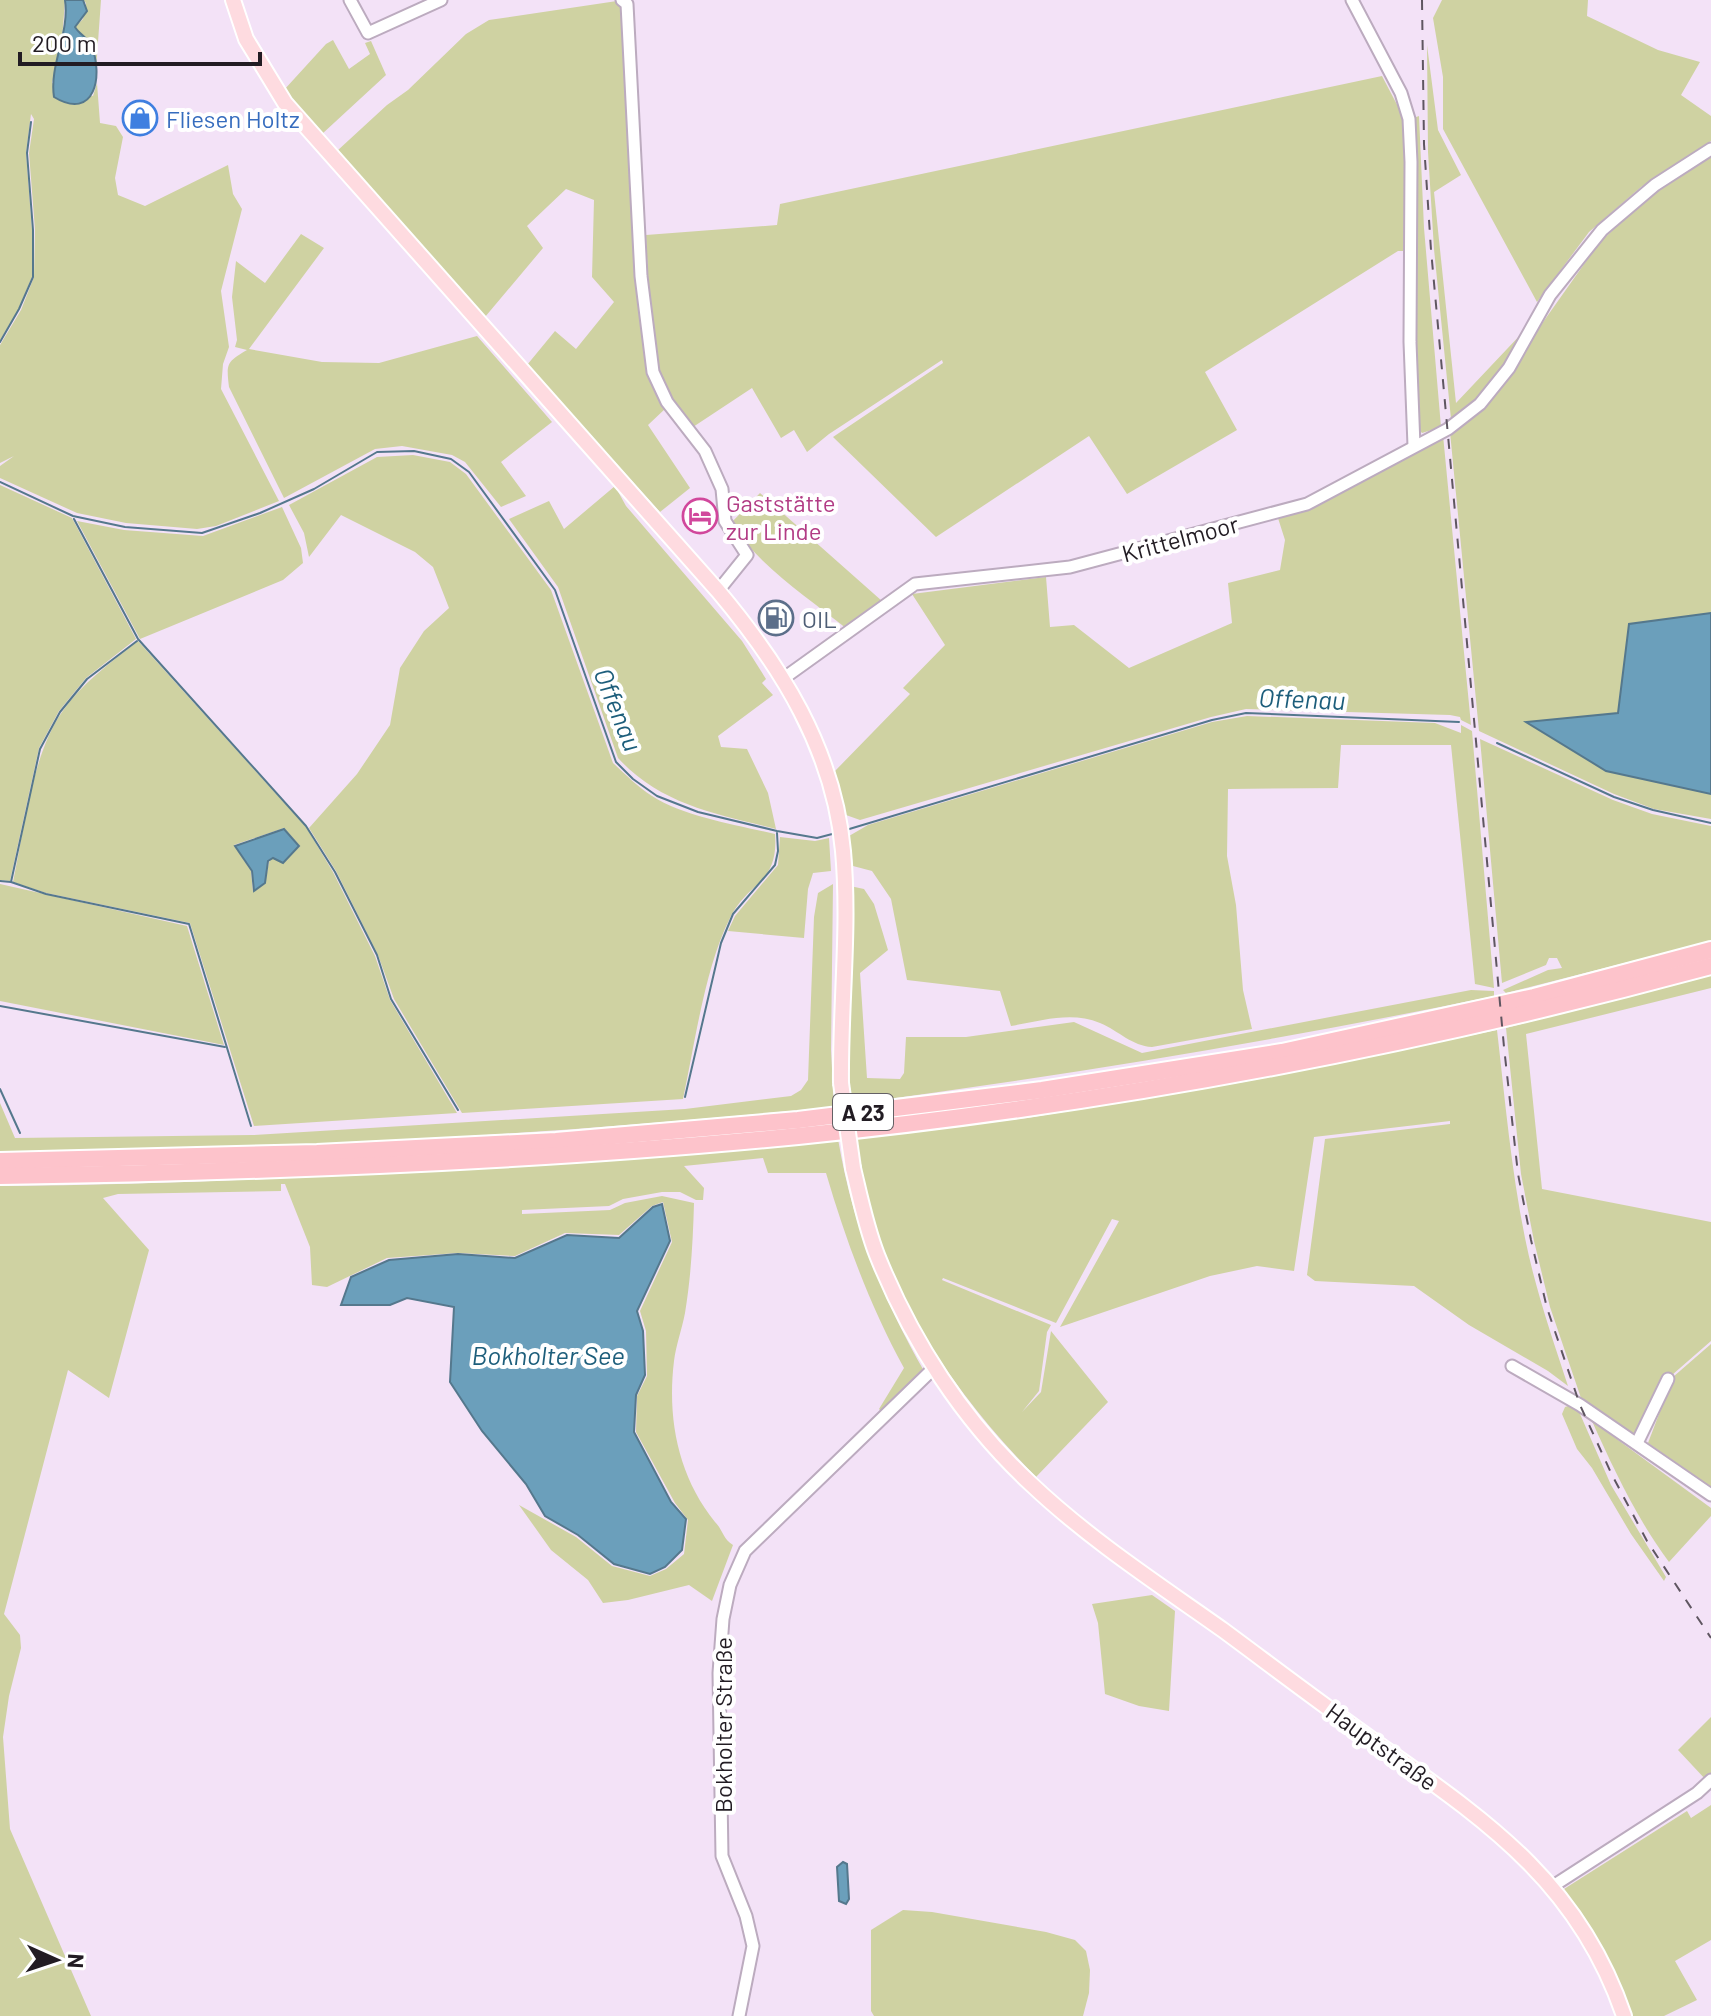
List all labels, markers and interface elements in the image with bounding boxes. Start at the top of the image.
scale bar [20,16,260,66]
text: 200 m [32,28,97,57]
shop icon: Fliesen Holtz [121,99,159,137]
place label: Fliesen Holtz [166,104,300,133]
place label: Gaststätte zur Linde [726,488,835,545]
hotel icon: Gaststätte zur Linde [681,497,719,535]
street label: Krittelmoor [1119,508,1242,567]
fuel station icon: OIL [757,599,795,637]
place label: OIL [802,604,837,633]
water label: Offenau [588,663,650,755]
water label: Offenau [1258,681,1346,715]
road number: A 23 [833,1094,893,1130]
water label: Bokholter See [471,1339,625,1370]
street label: Bokholter Straße [708,1637,737,1813]
street label: Hauptstraße [1321,1696,1443,1796]
north arrow [16,1920,96,2000]
text: N [64,1953,90,1969]

